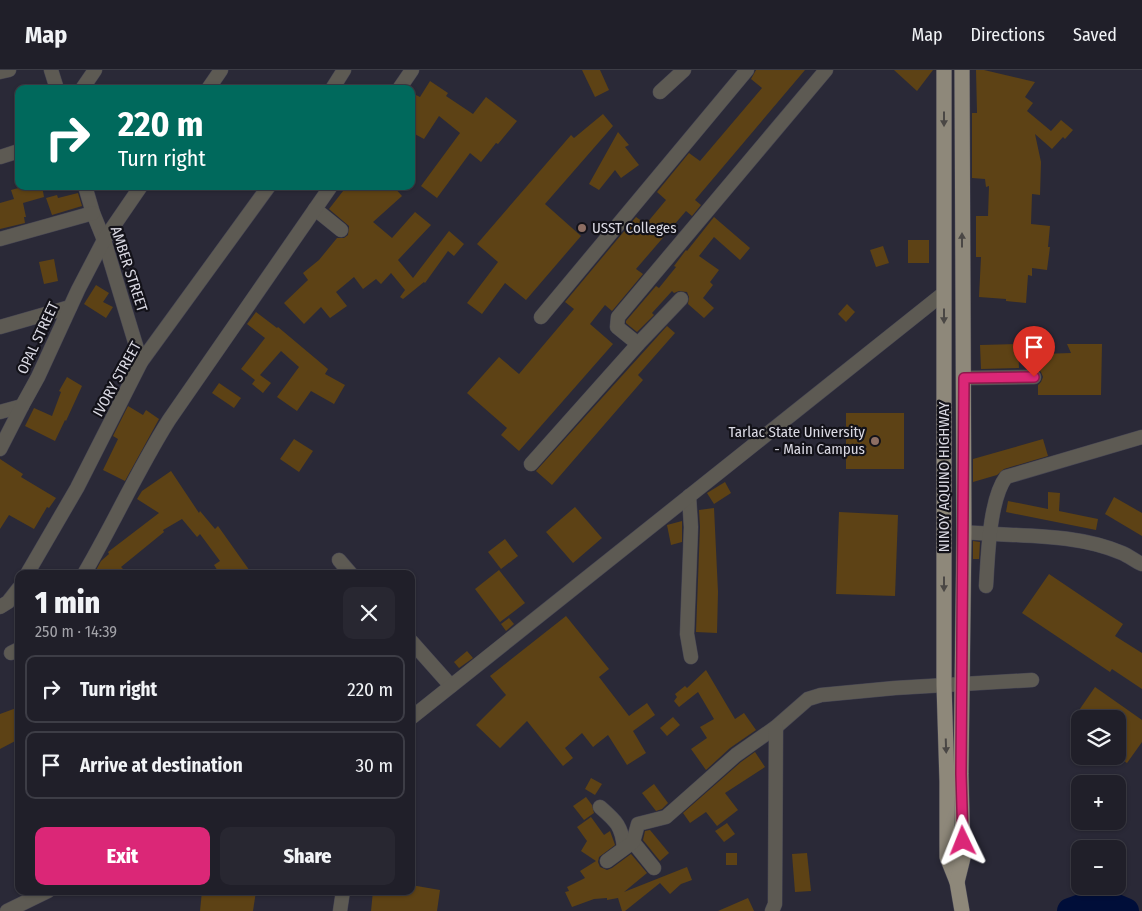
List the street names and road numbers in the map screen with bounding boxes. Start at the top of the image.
street label: AMBER STREET [107,224,151,314]
street label: OPAL STREET [13,299,63,377]
street label: IVORY STREET [89,338,145,420]
street label: NINOY AQUINO HIGHWAY [935,401,953,552]

